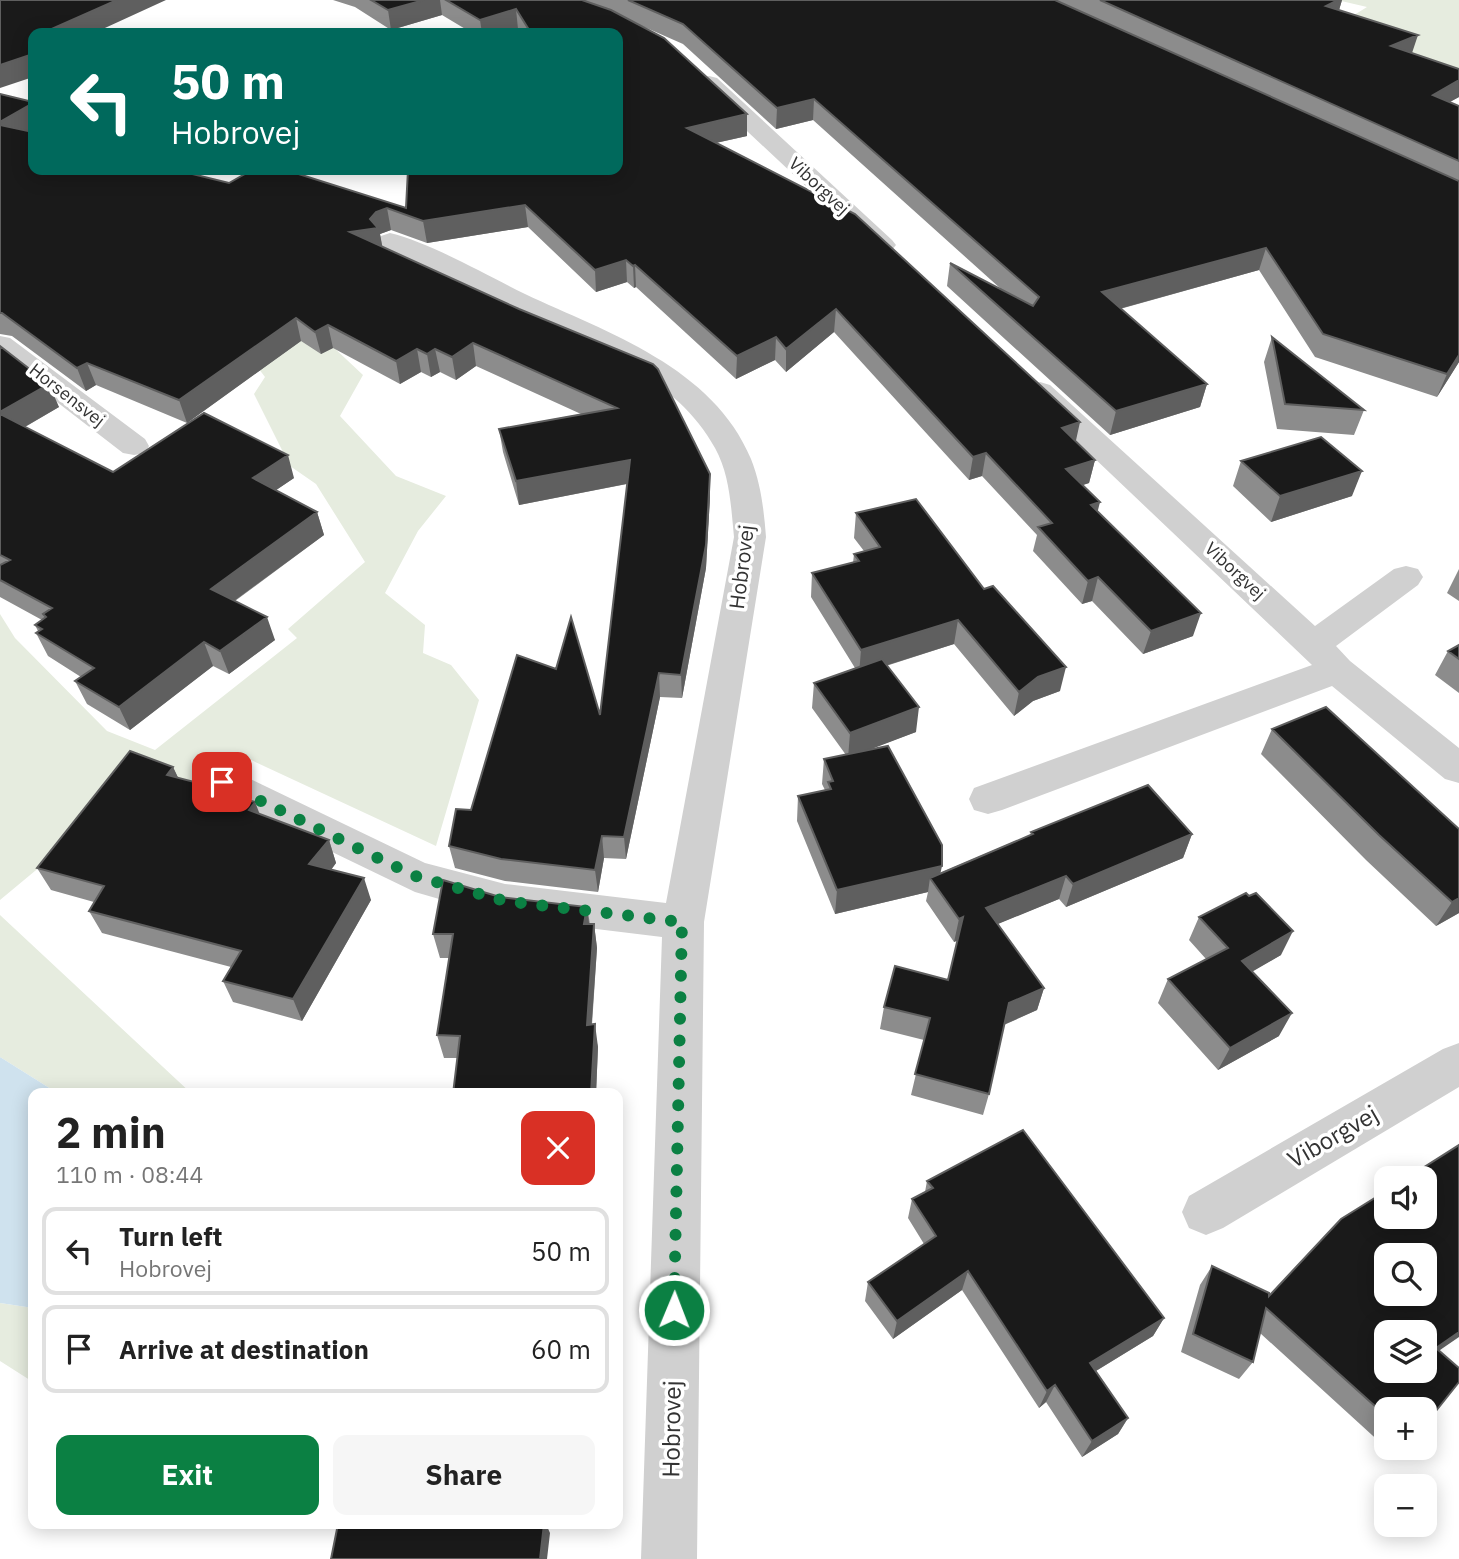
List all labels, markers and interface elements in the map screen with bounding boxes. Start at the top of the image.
text: 50 m [171,49,285,112]
icon: left [56,56,147,147]
text: Hobrovej [171,111,300,153]
street label: Viborgvej [784,152,855,220]
street label: Horsensvej [25,358,110,431]
street label: Hobrovej [722,523,760,611]
street label: Viborgvej [1200,537,1271,605]
pin [192,752,252,812]
icon: arrive [203,763,241,801]
street label: Viborgvej [1281,1097,1384,1175]
text: 2 min [56,1105,166,1160]
button: close [521,1111,595,1185]
text: 110 m · 08:44 [56,1159,203,1189]
map controls [1374,1166,1437,1537]
button: sound [1374,1166,1437,1229]
text: Turn left [119,1219,222,1253]
icon: left [60,1232,98,1270]
text: 50 m [531,1234,591,1268]
button: search [1374,1243,1437,1306]
text: Hobrovej [119,1253,212,1283]
position arrow [637,1273,711,1347]
button: layers [1374,1320,1437,1383]
icon: arrive [60,1330,98,1368]
text: Arrive at destination [119,1332,369,1366]
text: 60 m [531,1332,591,1366]
street label: Hobrovej [654,1380,688,1478]
button: + [1374,1397,1437,1460]
button: Exit [56,1435,319,1515]
button: Share [333,1435,595,1515]
button: − [1374,1474,1437,1537]

